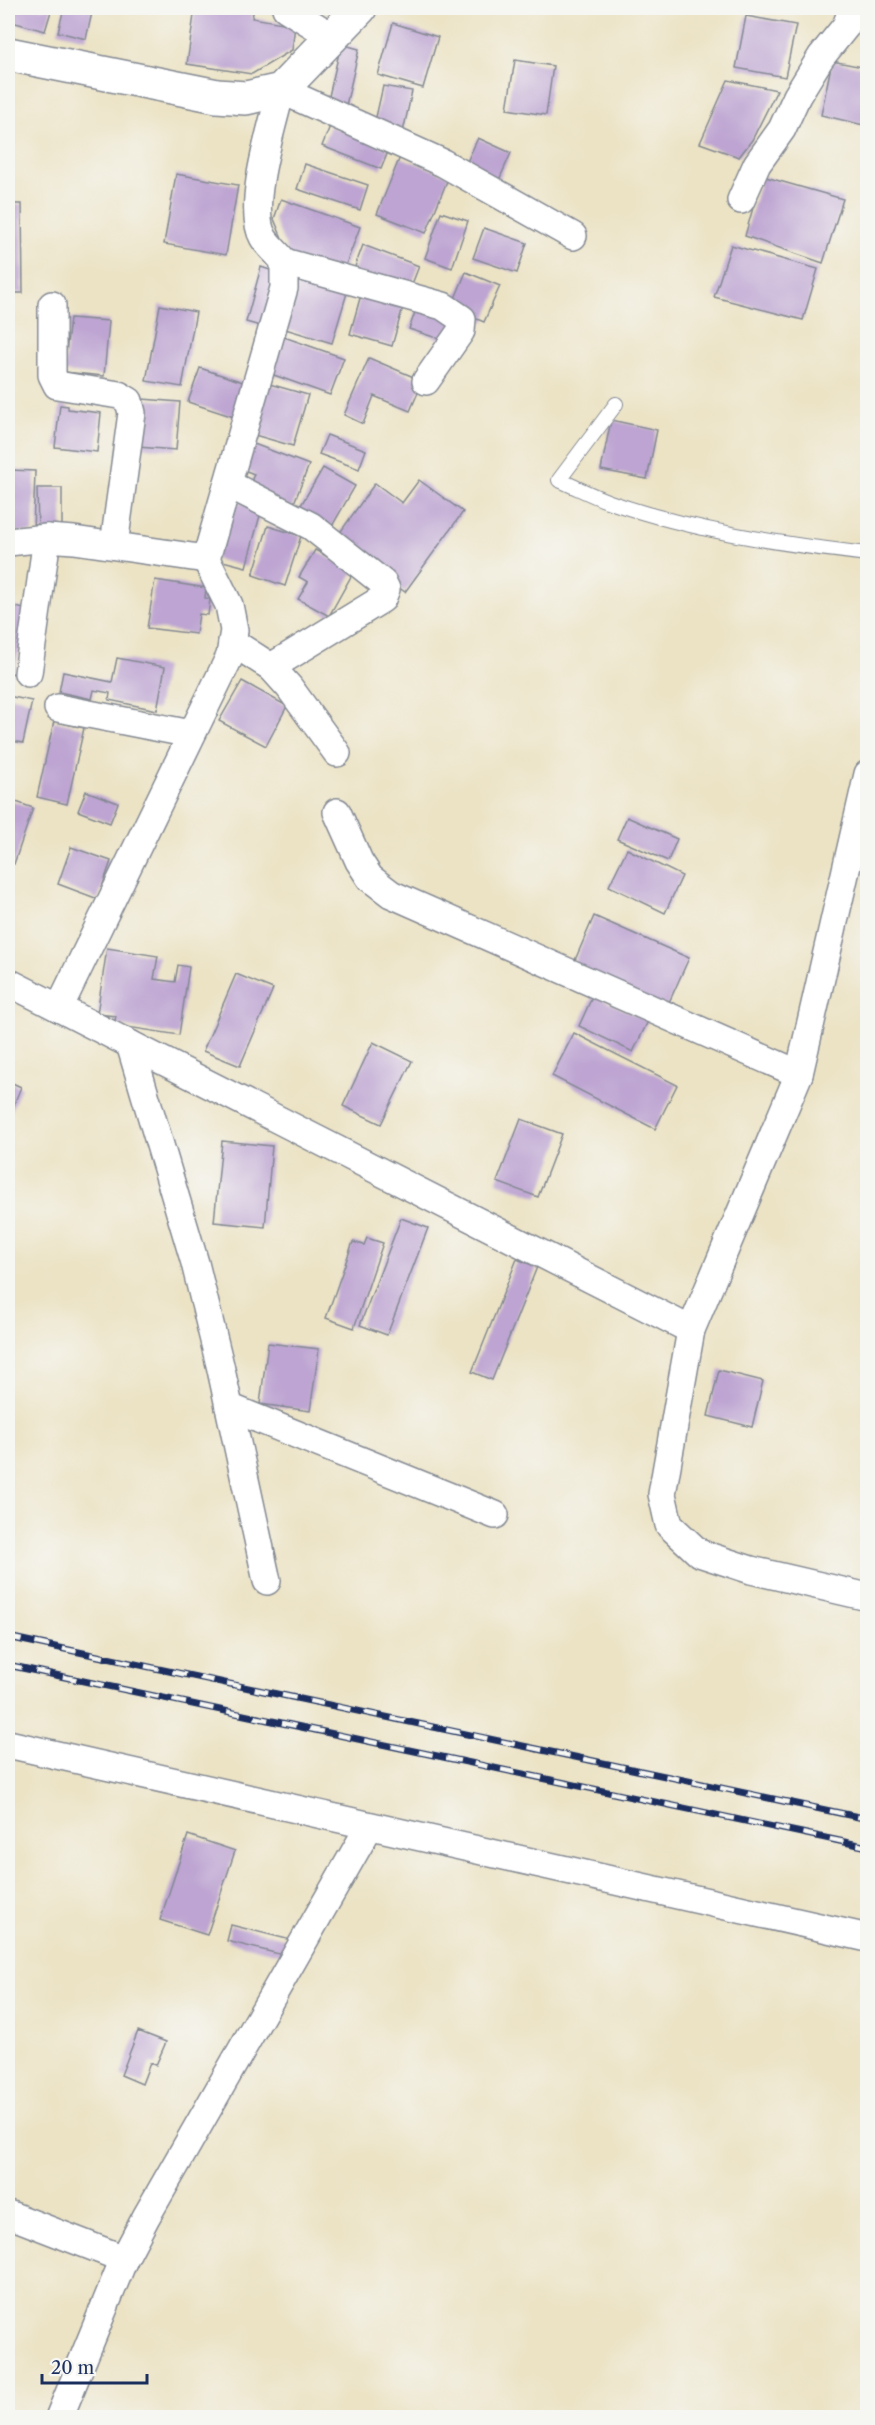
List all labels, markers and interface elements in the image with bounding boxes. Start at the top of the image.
scale bar [42,2347,147,2385]
text: 20 m [51,2357,95,2379]

